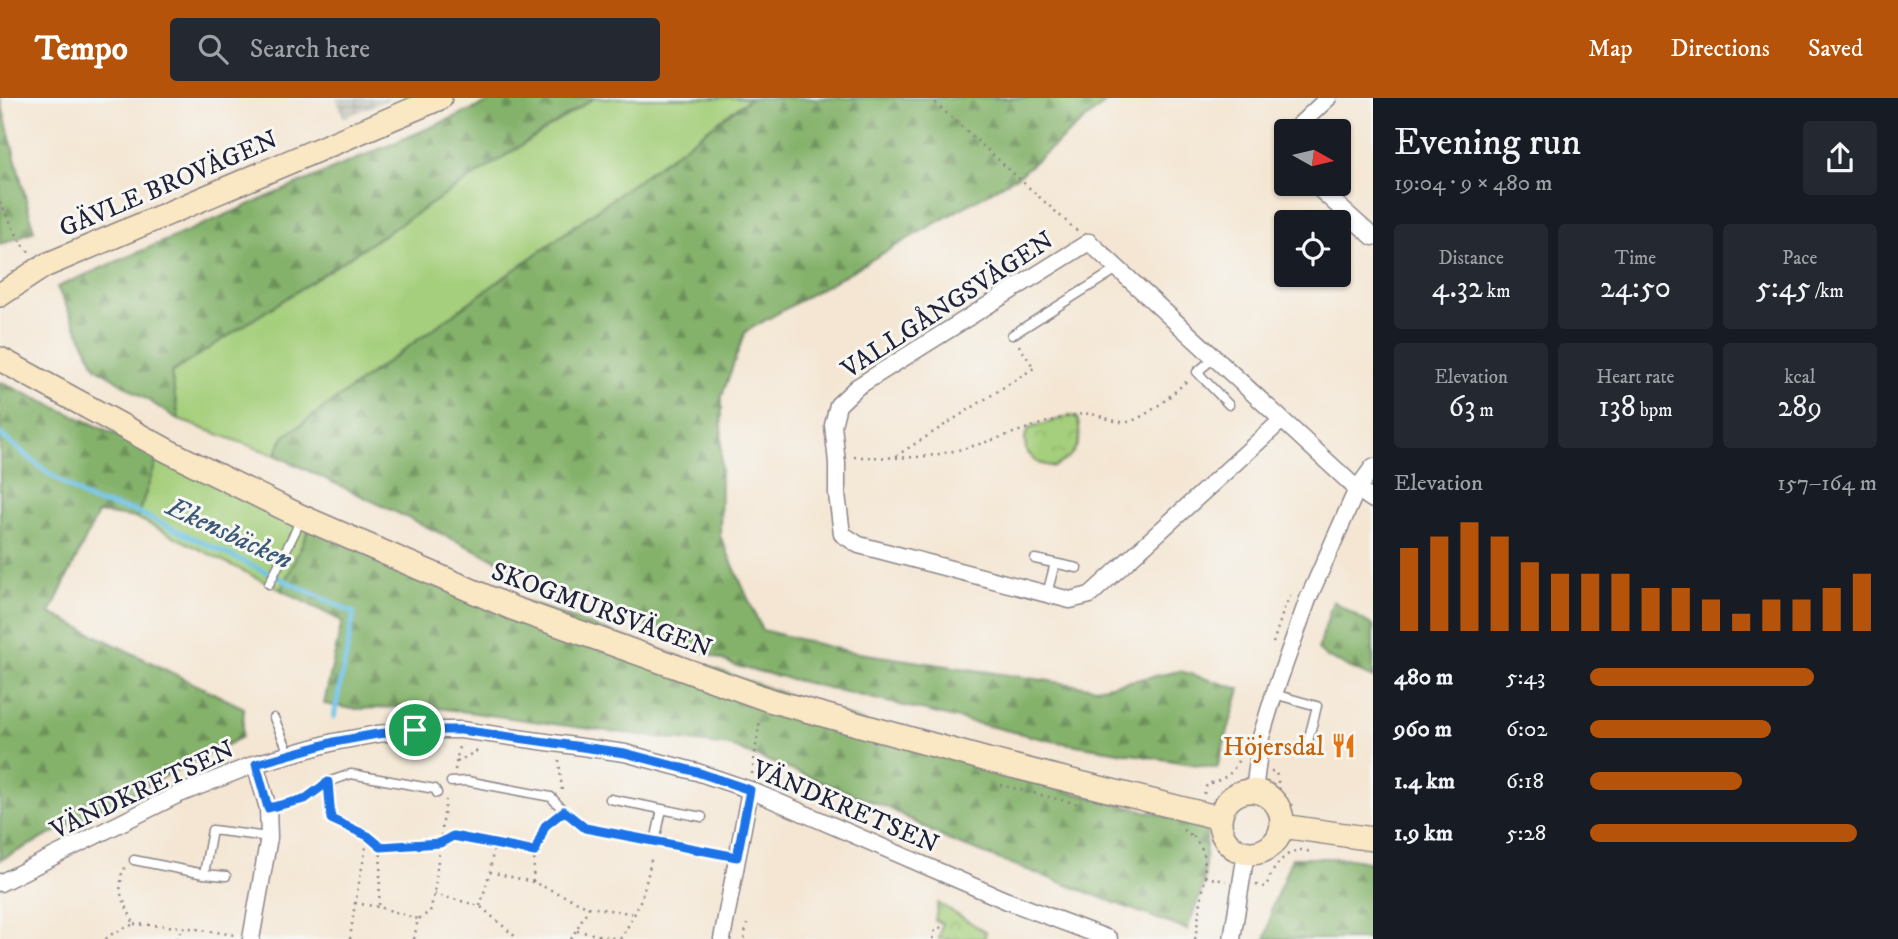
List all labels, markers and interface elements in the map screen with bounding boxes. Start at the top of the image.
search box [170,18,660,81]
text: Tempo [35,29,128,70]
icon: search [194,30,232,68]
text: Search here [250,33,370,66]
text: Map [1588,34,1633,64]
text: Directions [1671,34,1770,64]
text: Saved [1808,34,1863,64]
north arrow [1274,119,1351,196]
map controls [1274,119,1351,287]
text: Evening run [1394,119,1581,167]
button: share [1803,121,1877,195]
street label: GÄVLE BROVÄGEN [54,123,283,245]
text: 19:04 · 9 × 480 m [1394,169,1552,198]
button: locate [1274,210,1351,287]
street label: VALLGÅNGSVÄGEN [834,223,1060,387]
text: Distance [1438,247,1504,270]
text: Time [1615,247,1656,270]
text: Pace [1782,247,1817,270]
text: 4.32 [1432,270,1483,307]
text: 24:50 [1600,270,1671,307]
text: 5:45 [1756,270,1811,307]
text: km [1483,280,1511,303]
text: /km [1811,280,1844,303]
text: Elevation [1434,366,1508,389]
text: Heart rate [1597,366,1674,389]
text: kcal [1784,366,1815,389]
text: 63 [1449,389,1475,426]
text: 138 [1598,389,1636,426]
text: 289 [1777,389,1822,426]
text: m [1475,399,1494,422]
text: bpm [1636,399,1673,422]
text: Elevation [1394,469,1483,498]
text: 157–164 m [1777,469,1877,498]
water label: Ekensbäcken [159,488,298,578]
street label: SKOGMURSVÄGEN [487,555,716,666]
text: 480 m [1394,663,1453,692]
text: 5:43 [1506,663,1545,692]
pin [385,700,445,760]
icon: arrive [396,711,434,749]
text: 960 m [1394,715,1452,744]
text: 6:02 [1506,715,1548,744]
place label: Höjersdal [1223,731,1324,764]
restaurant icon: Höjersdal [1330,732,1358,760]
street label: VÄNDKRETSEN [44,733,240,848]
street label: VÄNDKRETSEN [746,753,944,862]
text: 1.4 km [1394,767,1455,796]
text: 6:18 [1506,767,1544,796]
text: 1.9 km [1394,819,1453,848]
text: 5:28 [1506,819,1546,848]

